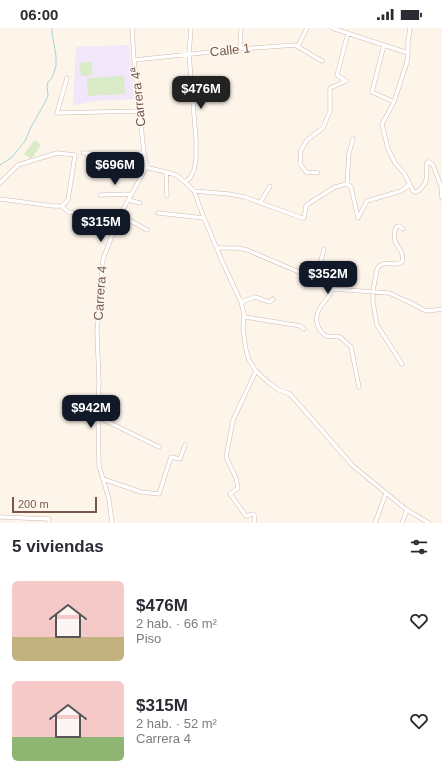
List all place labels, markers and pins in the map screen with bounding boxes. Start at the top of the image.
pin: $476M [173,76,229,110]
pin: $696M [87,152,143,186]
pin: $315M [73,209,129,243]
pin: $352M [300,261,356,295]
pin: $942M [63,395,119,429]

